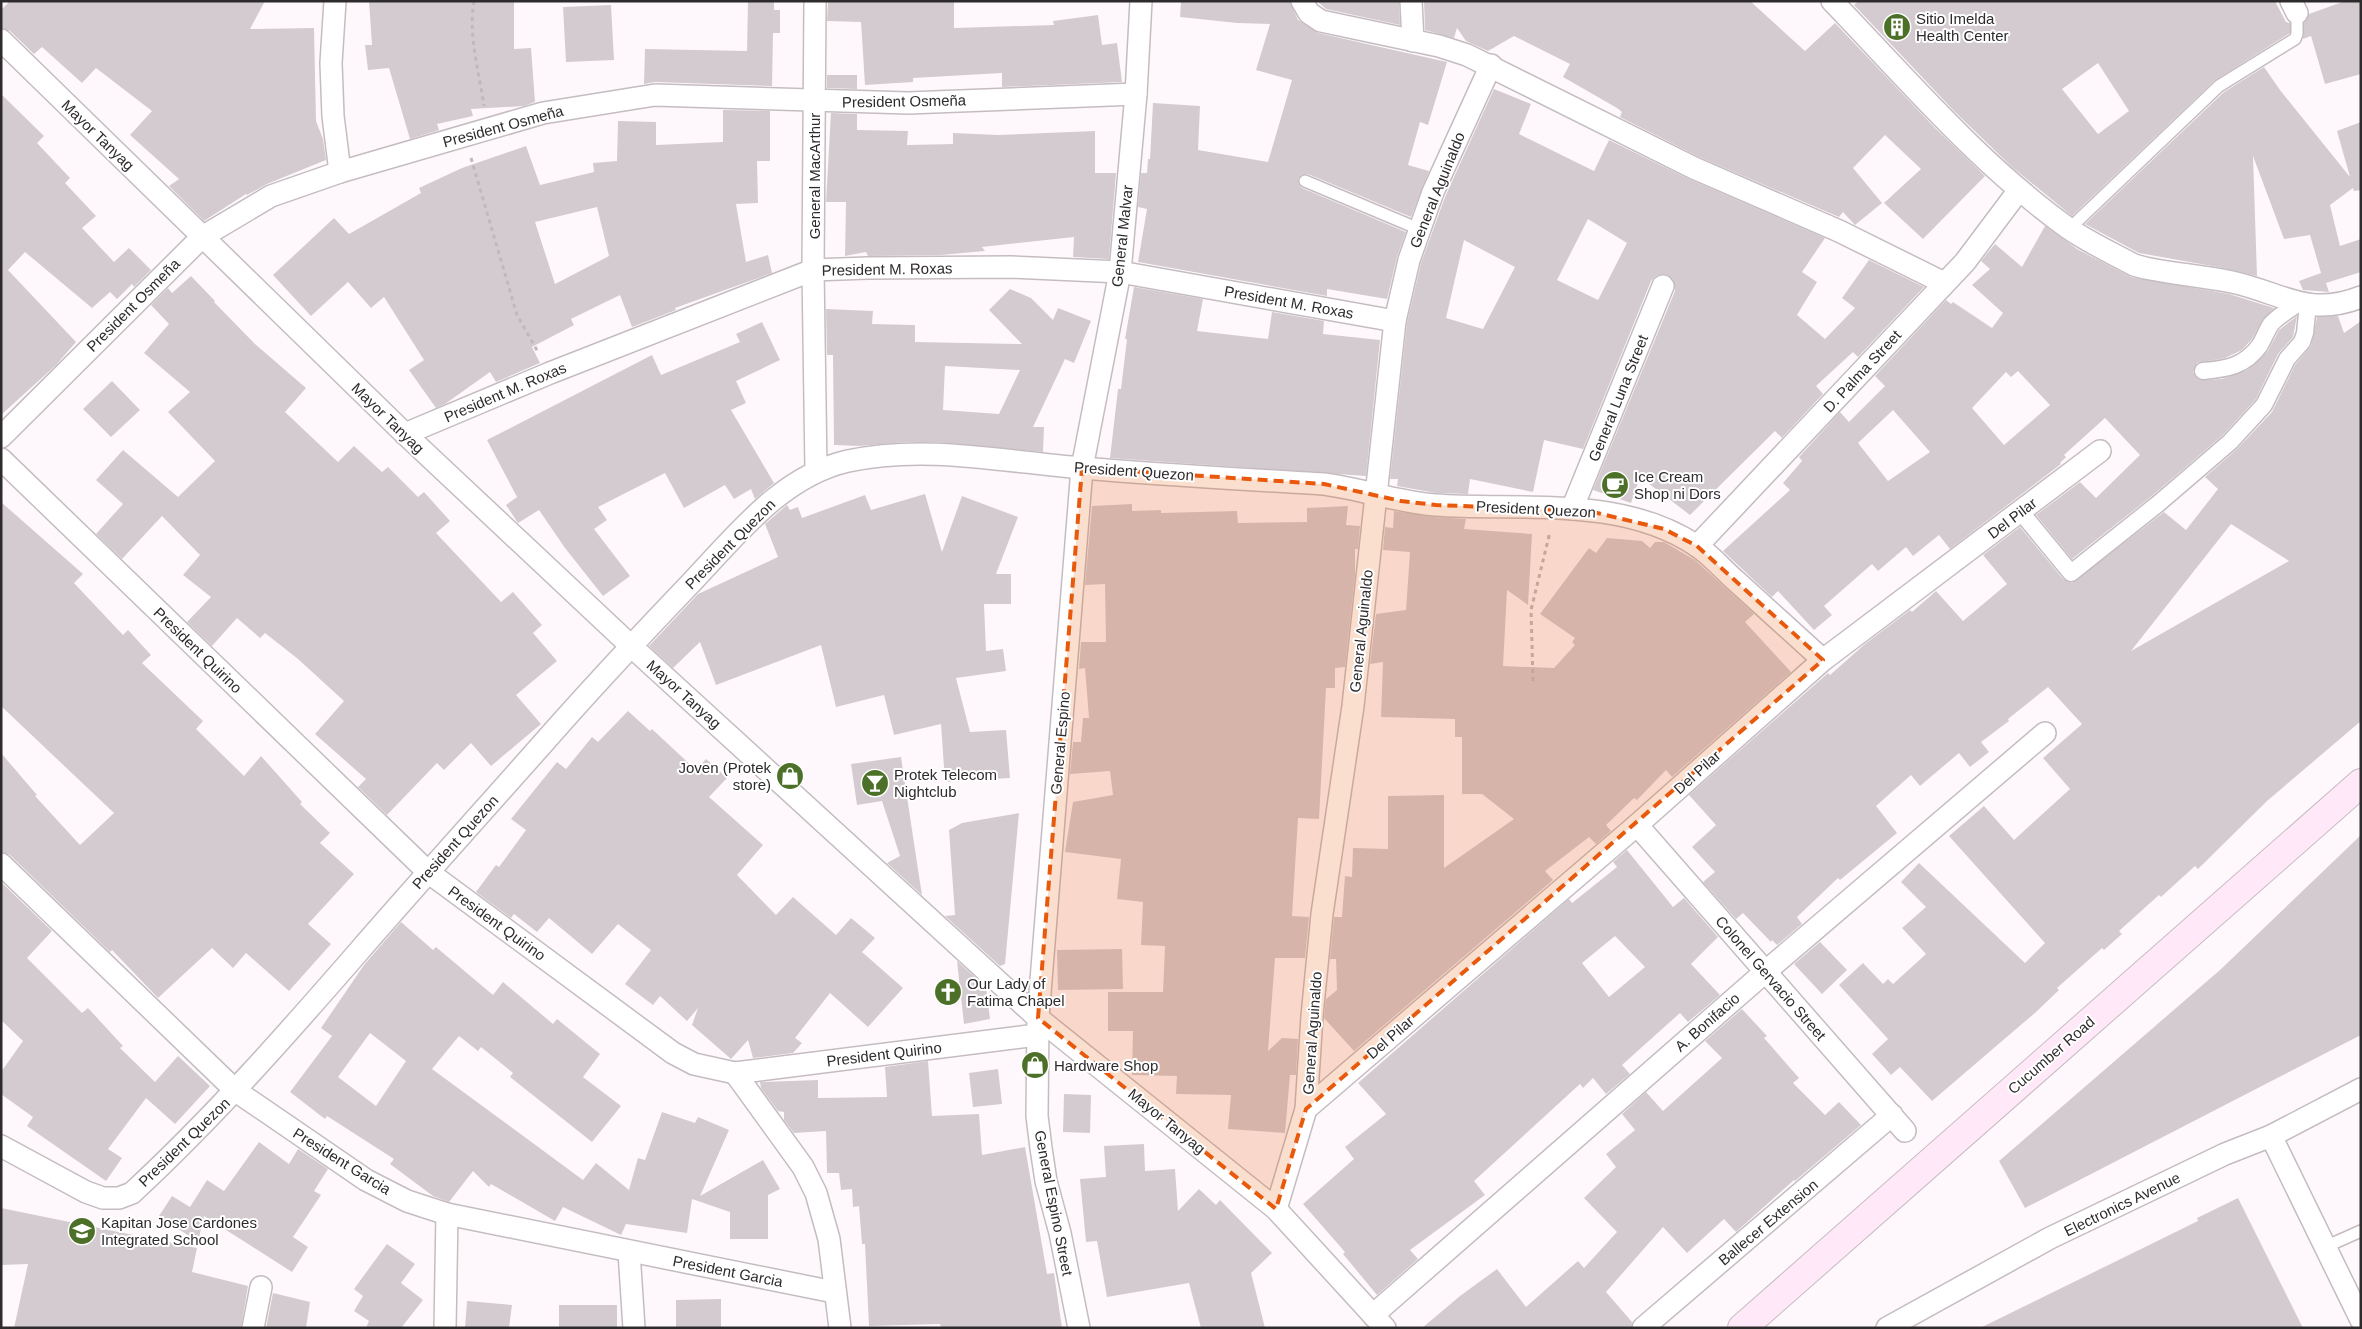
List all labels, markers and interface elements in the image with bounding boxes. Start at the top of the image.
place label: Sitio Imelda Health Center [1916,10,2009,44]
building icon: Sitio Imelda Health Center [1882,12,1912,42]
street label: President Osmeña [842,91,967,111]
street label: Mayor Tanyag [58,96,138,174]
street label: President Osmeña [441,102,566,150]
street label: General MacArthur [806,113,823,239]
street label: General Aguinaldo [1406,130,1468,250]
street label: General Malvar [1108,184,1136,288]
street label: President Osmeña [83,255,183,355]
street label: President M. Roxas [821,259,953,279]
street label: President M. Roxas [1223,282,1355,322]
street label: D. Palma Street [1820,326,1905,416]
street label: General Luna Street [1585,331,1651,464]
street label: President M. Roxas [441,359,569,425]
street label: Mayor Tanyag [348,379,428,457]
street label: President Quezon [1074,458,1194,484]
place label: Ice Cream Shop ni Dors [1634,468,1721,502]
cafe icon: Ice Cream Shop ni Dors [1600,470,1630,500]
street label: Del Pilar [1984,494,2040,542]
street label: President Quezon [682,496,778,592]
street label: President Quezon [1476,497,1596,521]
street label: General Aguinaldo [1346,569,1376,693]
street label: President Quirino [150,604,246,696]
street label: Mayor Tanyag [643,656,725,732]
street label: General Espino [1047,691,1073,795]
street label: Del Pilar [1670,747,1724,797]
place label: Joven (Protek store) [678,759,771,793]
shop icon: Joven (Protek store) [775,761,805,791]
place label: Protek Telecom Nightclub [894,766,997,800]
bar icon: Protek Telecom Nightclub [860,768,890,798]
street label: President Quezon [409,792,501,892]
street label: President Quirino [445,882,549,964]
street label: Colonel Gervacio Street [1712,912,1830,1044]
street label: General Aguinaldo [1299,971,1325,1095]
place label: Our Lady of Fatima Chapel [967,975,1065,1009]
church icon: Our Lady of Fatima Chapel [933,977,963,1007]
street label: A. Bonifacio [1671,989,1743,1055]
street label: Del Pilar [1363,1012,1417,1062]
street label: Cucumber Road [2004,1013,2098,1097]
street label: President Quirino [825,1039,943,1069]
shop icon: Hardware Shop [1020,1050,1050,1080]
place label: Hardware Shop [1054,1057,1158,1074]
street label: Mayor Tanyag [1125,1085,1209,1157]
street label: President Quezon [135,1094,233,1190]
street label: President Garcia [290,1124,394,1198]
street label: General Espino Street [1032,1129,1077,1278]
street label: Electronics Avenue [2061,1168,2183,1240]
street label: Ballecer Extension [1715,1176,1821,1268]
place label: Kapitan Jose Cardones Integrated School [101,1214,257,1248]
school or university icon: Kapitan Jose Cardones Integrated School [67,1216,97,1246]
street label: President Garcia [672,1252,785,1290]

